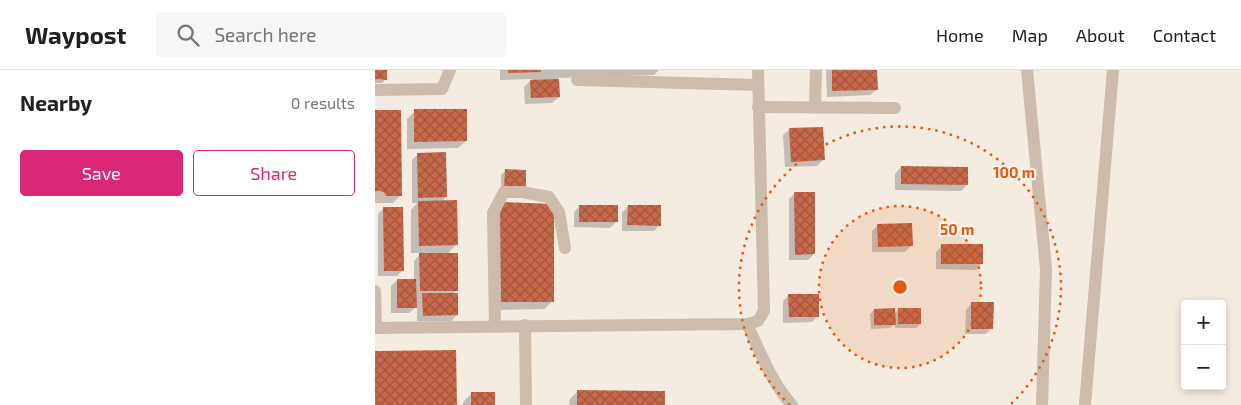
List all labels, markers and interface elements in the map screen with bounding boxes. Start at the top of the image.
search box [156,12,506,57]
text: Waypost [25,20,126,49]
icon: search [174,21,202,49]
text: Search here [214,23,317,46]
text: Home [936,24,984,46]
text: Map [1012,24,1048,46]
text: About [1076,24,1125,46]
text: Contact [1153,24,1216,46]
text: Nearby [20,90,92,115]
text: 0 results [291,93,355,112]
button: Save [20,150,183,196]
button: Share [193,150,355,196]
text: 100 m [993,163,1035,181]
text: 50 m [940,220,974,238]
centre of rings [891,278,909,296]
map controls [1181,300,1226,390]
button: + [1181,300,1226,345]
button: − [1181,345,1226,390]

